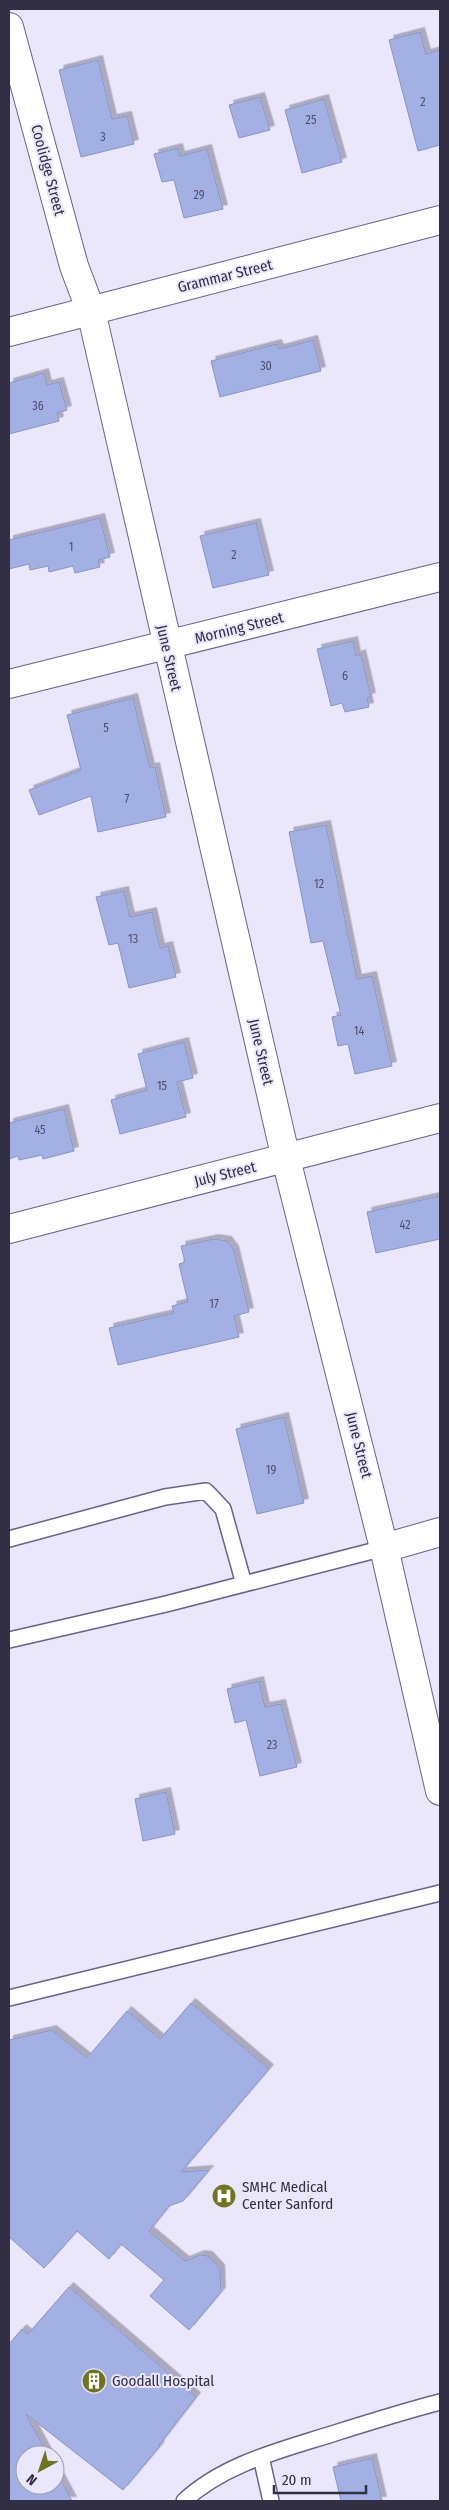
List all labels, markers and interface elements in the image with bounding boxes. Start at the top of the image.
house number: 2 [420,95,426,109]
house number: 25 [306,113,317,127]
street label: Coolidge Street [27,123,69,218]
house number: 3 [100,130,106,144]
house number: 29 [193,188,205,202]
street label: Grammar Street [176,256,274,296]
house number: 30 [260,359,272,373]
house number: 36 [32,399,44,413]
house number: 1 [69,540,73,554]
house number: 2 [231,548,237,562]
street label: Morning Street [193,608,285,648]
street label: June Street [153,623,185,693]
house number: 6 [342,669,348,683]
house number: 5 [103,721,109,735]
house number: 7 [125,792,130,806]
house number: 12 [314,877,324,891]
house number: 13 [128,932,138,946]
street label: June Street [245,1017,277,1087]
house number: 14 [354,1024,364,1038]
house number: 15 [157,1079,168,1093]
house number: 45 [34,1123,46,1137]
street label: July Street [192,1158,258,1190]
house number: 42 [400,1218,410,1232]
house number: 17 [209,1297,219,1311]
street label: June Street [342,1410,376,1480]
house number: 19 [266,1463,276,1477]
house number: 23 [267,1738,277,1752]
place label: SMHC Medical Center Sanford [242,2178,333,2213]
hospital icon: SMHC Medical Center Sanford [211,2183,237,2209]
building icon: Goodall Hospital [81,2368,107,2394]
place label: Goodall Hospital [112,2372,214,2390]
north arrow [15,2445,65,2495]
scale bar [274,2462,366,2494]
text: N [23,2470,41,2489]
text: 20 m [282,2471,312,2489]

